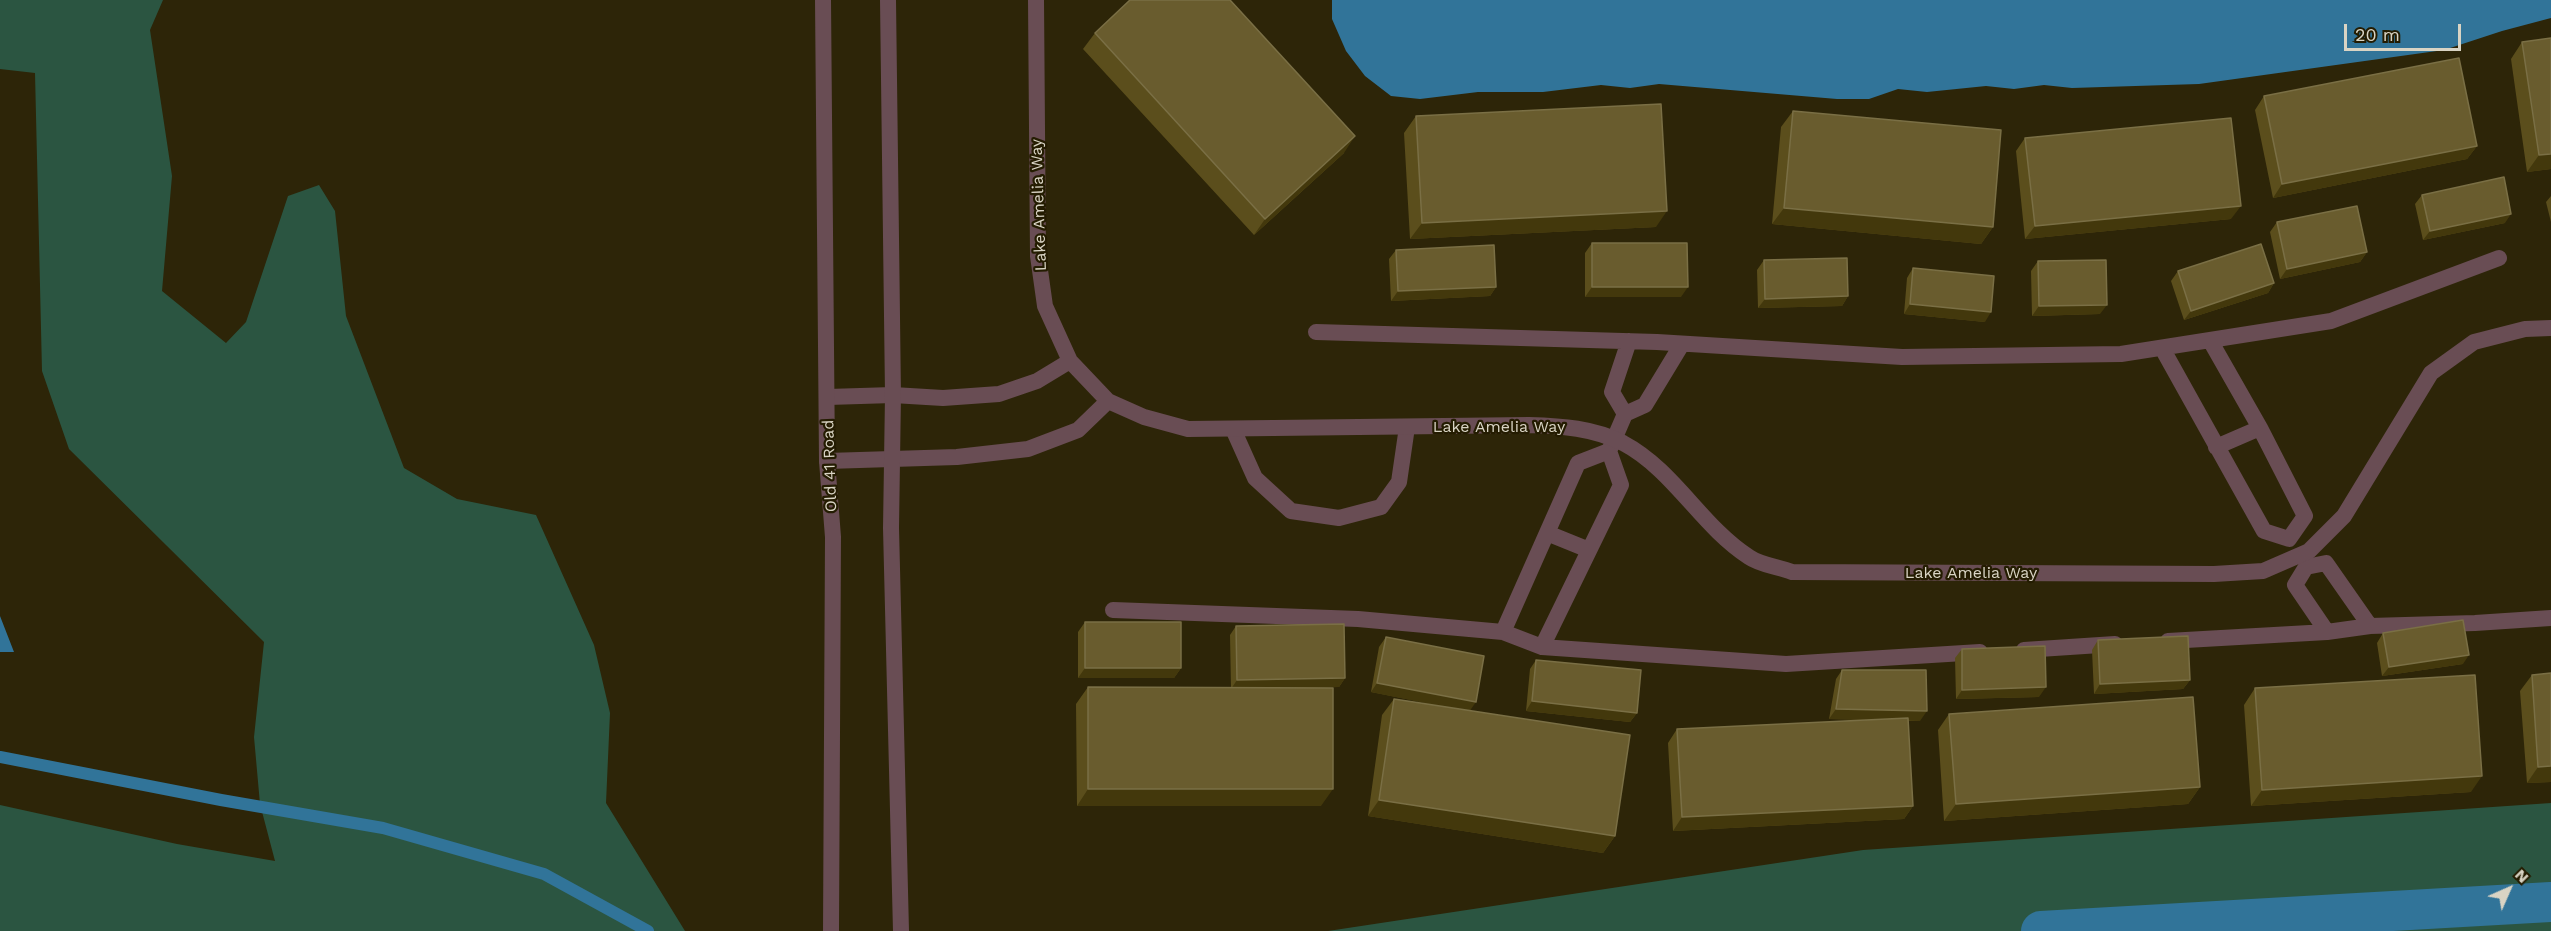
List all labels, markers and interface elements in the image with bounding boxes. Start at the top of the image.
scale bar [2347,12,2464,50]
text: 20 m [2355,24,2400,45]
street label: Lake Amelia Way [1027,139,1051,271]
street label: Lake Amelia Way [1433,417,1565,437]
street label: Old 41 Road [819,419,841,513]
street label: Lake Amelia Way [1905,563,2037,583]
north arrow [2479,859,2539,919]
text: N [2511,865,2533,887]

